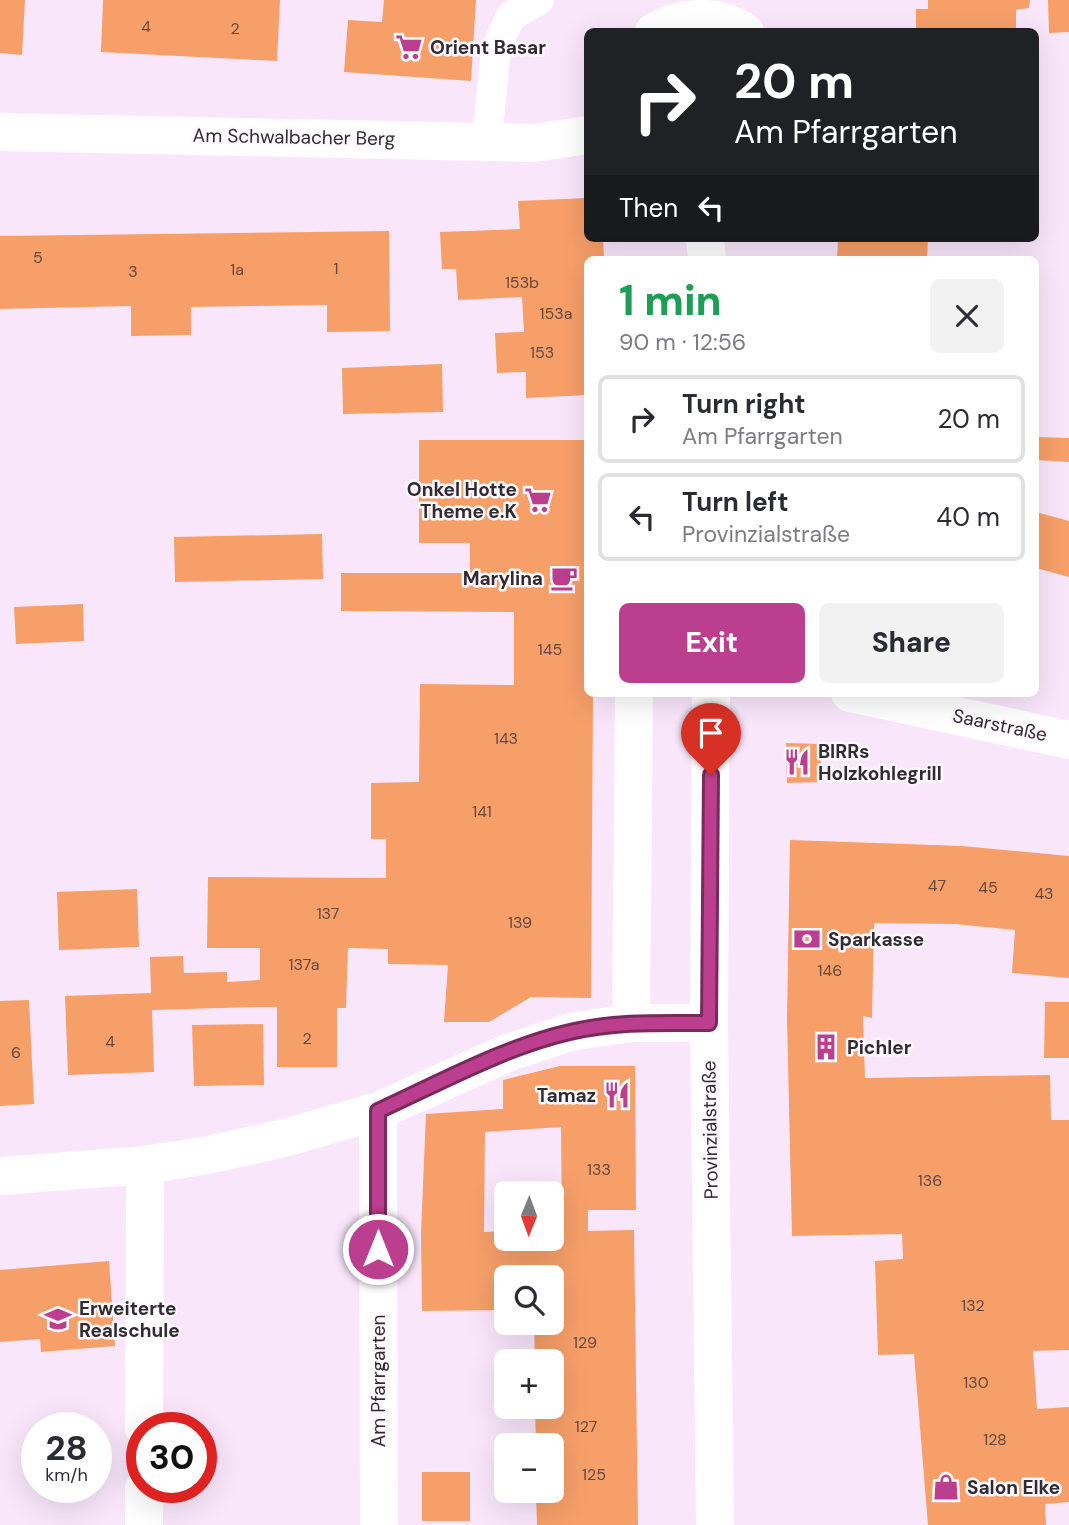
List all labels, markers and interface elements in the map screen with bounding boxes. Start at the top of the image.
house number: 4 [141,16,151,37]
house number: 2 [230,18,240,39]
supermarket icon: Orient Basar [394,32,424,62]
place label: Orient Basar [430,35,546,60]
text: 20 m [734,49,854,113]
icon: right [619,56,710,147]
text: Am Pfarrgarten [734,111,958,153]
street label: Am Schwalbacher Berg [192,123,396,151]
icon: left [692,189,730,227]
text: Then [619,191,678,225]
house number: 5 [33,247,43,268]
house number: 1 [334,258,339,279]
house number: 1a [230,259,244,280]
house number: 3 [128,261,138,282]
house number: 153b [505,272,539,293]
text: 1 min [619,273,722,328]
button: close [930,279,1004,353]
house number: 153a [540,303,572,324]
text: 90 m · 12:56 [619,327,746,357]
house number: 153 [530,342,554,363]
text: Turn right [682,387,806,421]
icon: right [623,400,661,438]
text: 20 m [937,402,1000,436]
text: Am Pfarrgarten [682,421,843,451]
place label: Onkel Hotte Theme e.K [407,477,517,524]
supermarket icon: Onkel Hotte Theme e.K [523,485,553,515]
text: Turn left [682,485,789,519]
icon: left [623,498,661,536]
text: 40 m [936,500,1000,534]
text: Provinzialstraße [682,519,850,549]
cafe icon: Marylina [549,563,579,593]
place label: Marylina [463,566,543,591]
button: Exit [619,603,805,683]
button: Share [819,603,1004,683]
house number: 145 [538,639,562,660]
pin [681,703,741,775]
street label: Saarstraße [951,703,1049,747]
icon: arrive [692,714,730,752]
house number: 143 [494,728,518,749]
place label: BIRRs Holzkohlegrill [818,739,942,786]
restaurant icon: BIRRs Holzkohlegrill [782,747,812,777]
house number: 141 [472,801,492,822]
house number: 47 [928,875,946,896]
house number: 45 [978,877,998,898]
house number: 43 [1034,883,1054,904]
house number: 137 [317,903,339,924]
house number: 139 [508,912,532,933]
bank icon: Sparkasse [792,924,822,954]
place label: Sparkasse [828,927,924,952]
house number: 137a [289,954,319,975]
house number: 146 [818,960,842,981]
house number: 2 [302,1028,312,1049]
house number: 4 [105,1031,115,1052]
building icon: Pichler [811,1032,841,1062]
place label: Pichler [847,1035,912,1060]
house number: 6 [11,1042,21,1063]
street label: Provinzialstraße [696,1060,724,1200]
restaurant icon: Tamaz [602,1080,632,1110]
place label: Tamaz [537,1083,596,1108]
house number: 133 [587,1159,611,1180]
house number: 136 [918,1170,942,1191]
north arrow [494,1181,564,1251]
map controls [494,1181,564,1503]
position arrow [341,1212,415,1286]
button: search [494,1265,564,1335]
house number: 132 [961,1295,985,1316]
place label: Erweiterte Realschule [79,1296,180,1343]
school or university icon: Erweiterte Realschule [43,1304,73,1334]
street label: Am Pfarrgarten [366,1315,391,1447]
house number: 129 [573,1332,597,1353]
button: + [494,1349,564,1419]
house number: 130 [963,1372,989,1393]
speed limit sign: 30 [126,1412,217,1503]
house number: 127 [575,1416,597,1437]
text: 28 [45,1425,88,1471]
house number: 128 [983,1429,1007,1450]
button: − [494,1433,564,1503]
text: km/h [45,1463,88,1487]
house number: 125 [582,1464,606,1485]
shop icon: Salon Elke [931,1472,961,1502]
place label: Salon Elke [967,1475,1060,1500]

